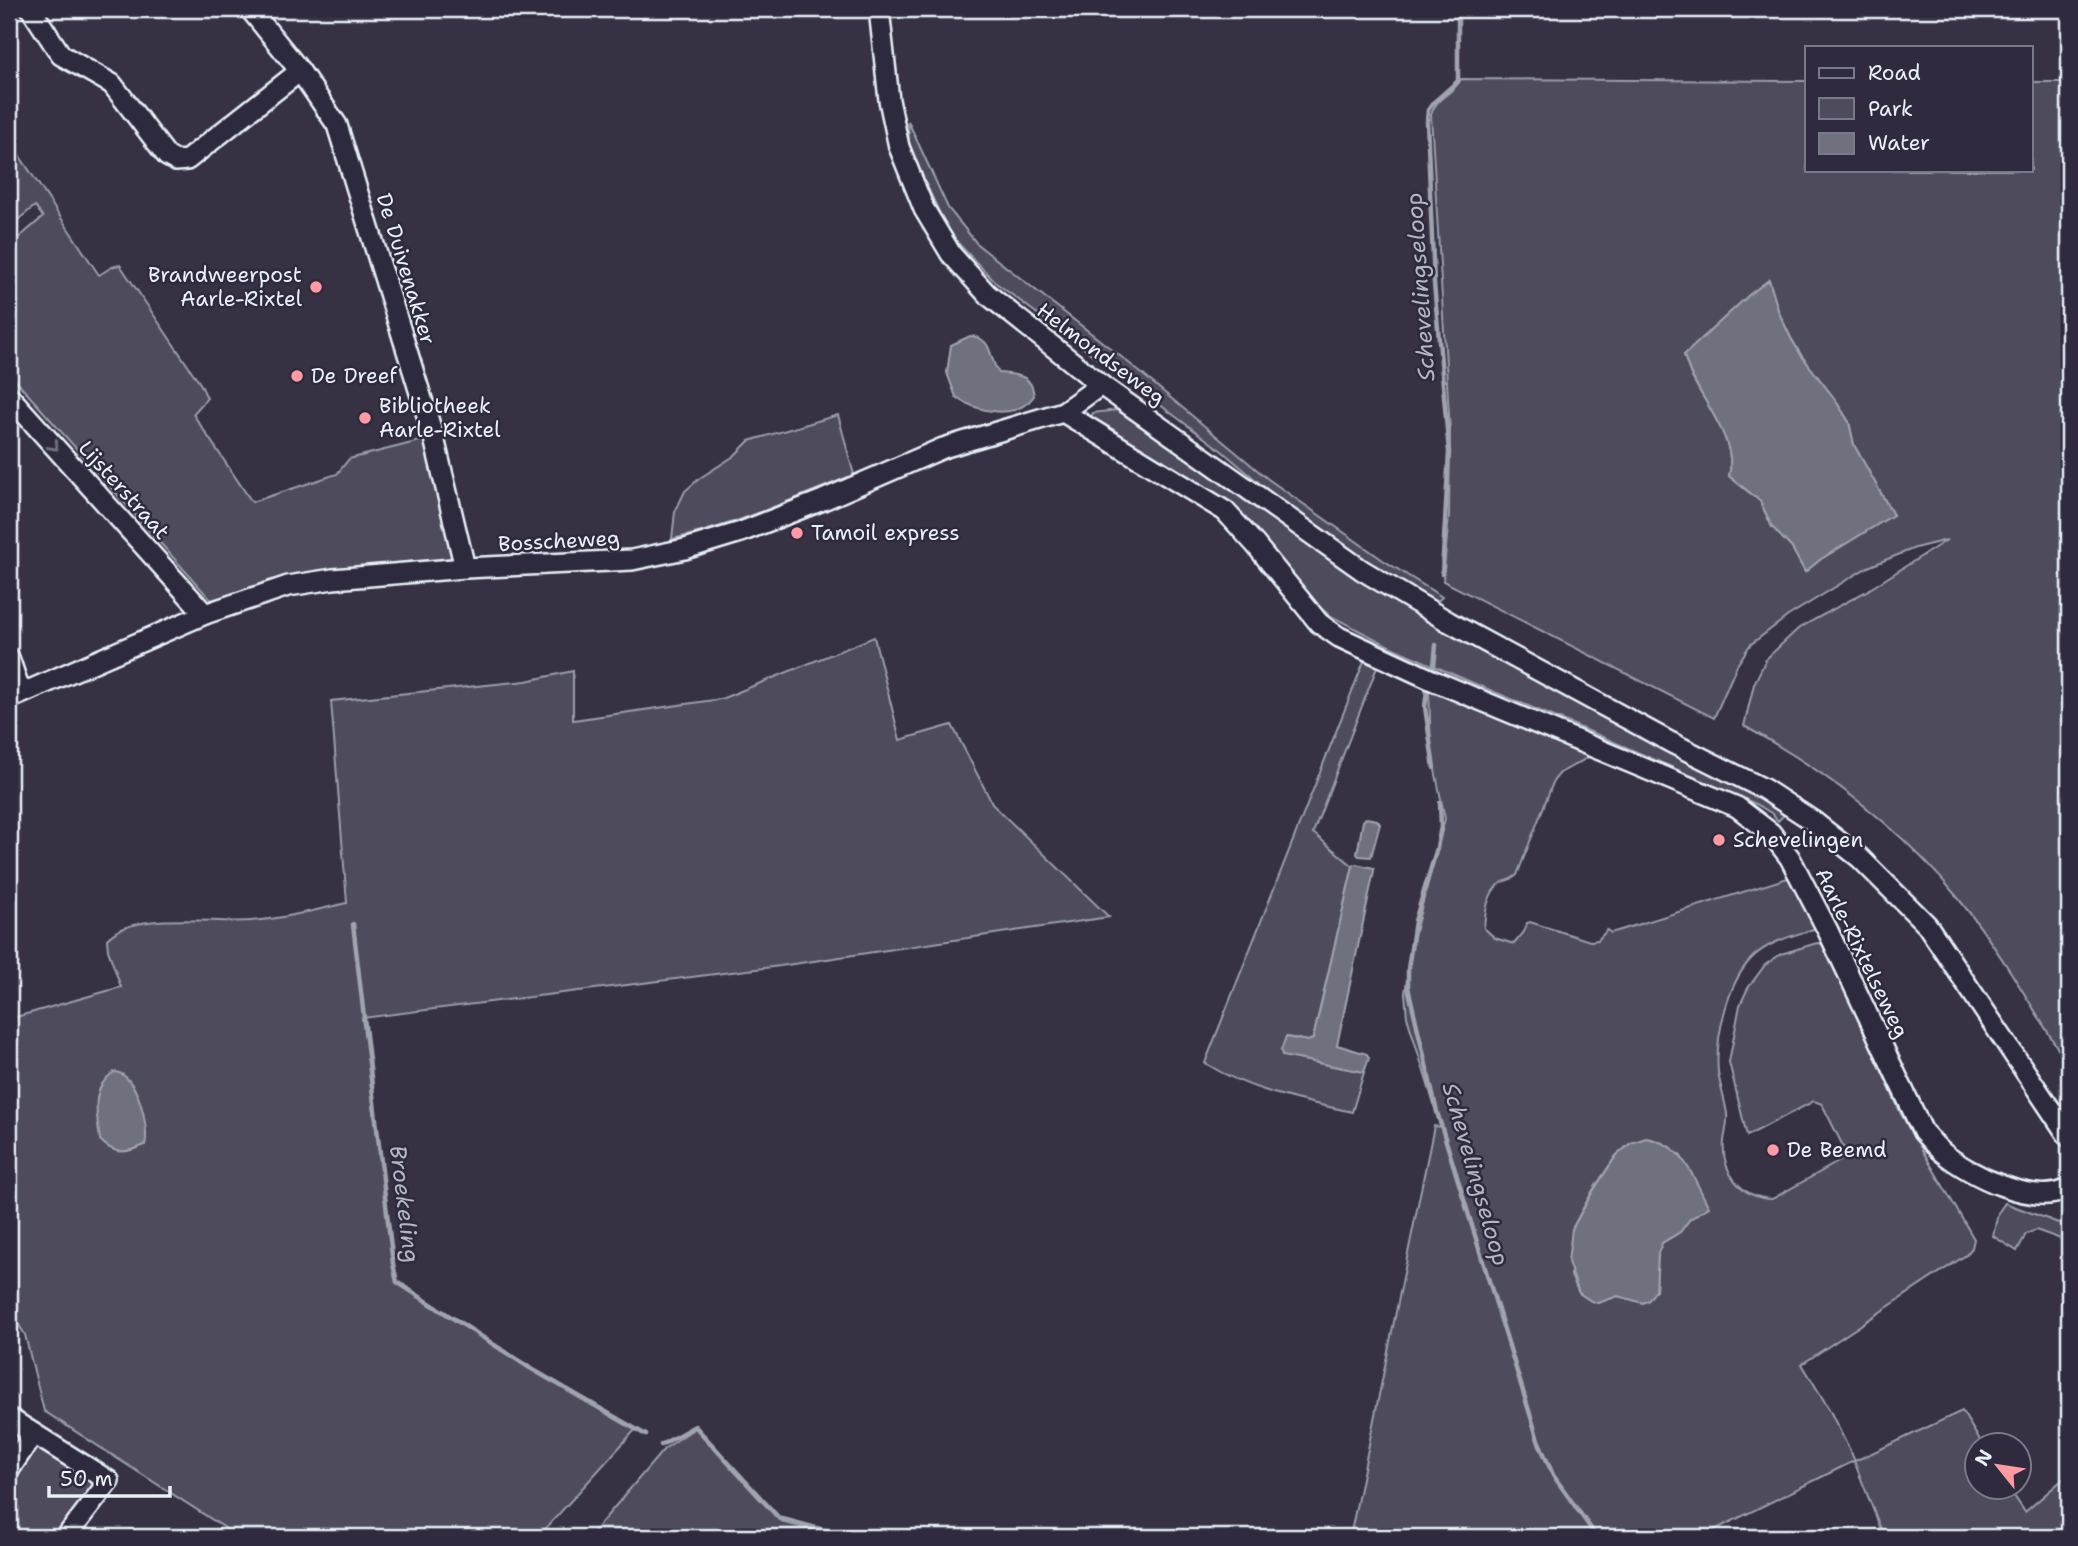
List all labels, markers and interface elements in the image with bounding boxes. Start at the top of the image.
legend [1805,46,2032,172]
text: Road [1868,59,1921,87]
text: Park [1868,95,1913,123]
text: Water [1868,129,1930,157]
street label: De Duivenakker [370,190,442,348]
water label: Schevelingseloop [1398,192,1442,382]
place label: Brandweerpost Aarle-Rixtel [148,261,303,313]
marker: Brandweerpost Aarle-Rixtel [308,279,324,295]
street label: Helmondseweg [1031,296,1171,412]
place label: De Dreef [311,362,398,390]
marker: De Dreef [289,368,305,384]
place label: Bibliotheek Aarle-Rixtel [379,392,501,444]
marker: Bibliotheek Aarle-Rixtel [357,410,373,426]
street label: Lijsterstraat [72,435,176,545]
one-way arrow [46,438,59,451]
place label: Tamoil express [811,519,960,547]
street label: Bosscheweg [497,524,621,558]
marker: Tamoil express [789,525,805,541]
place label: Schevelingen [1733,826,1863,854]
marker: Schevelingen [1711,832,1727,848]
street label: Aarle-Rixtelseweg [1809,863,1915,1043]
water label: Schevelingseloop [1436,1079,1516,1269]
place label: De Beemd [1787,1136,1887,1164]
marker: De Beemd [1765,1142,1781,1158]
water label: Broekeling [383,1144,427,1264]
north arrow [1962,1430,2032,1500]
text: N [1969,1445,1998,1471]
scale bar [49,1455,170,1499]
text: 50 m [60,1465,113,1493]

